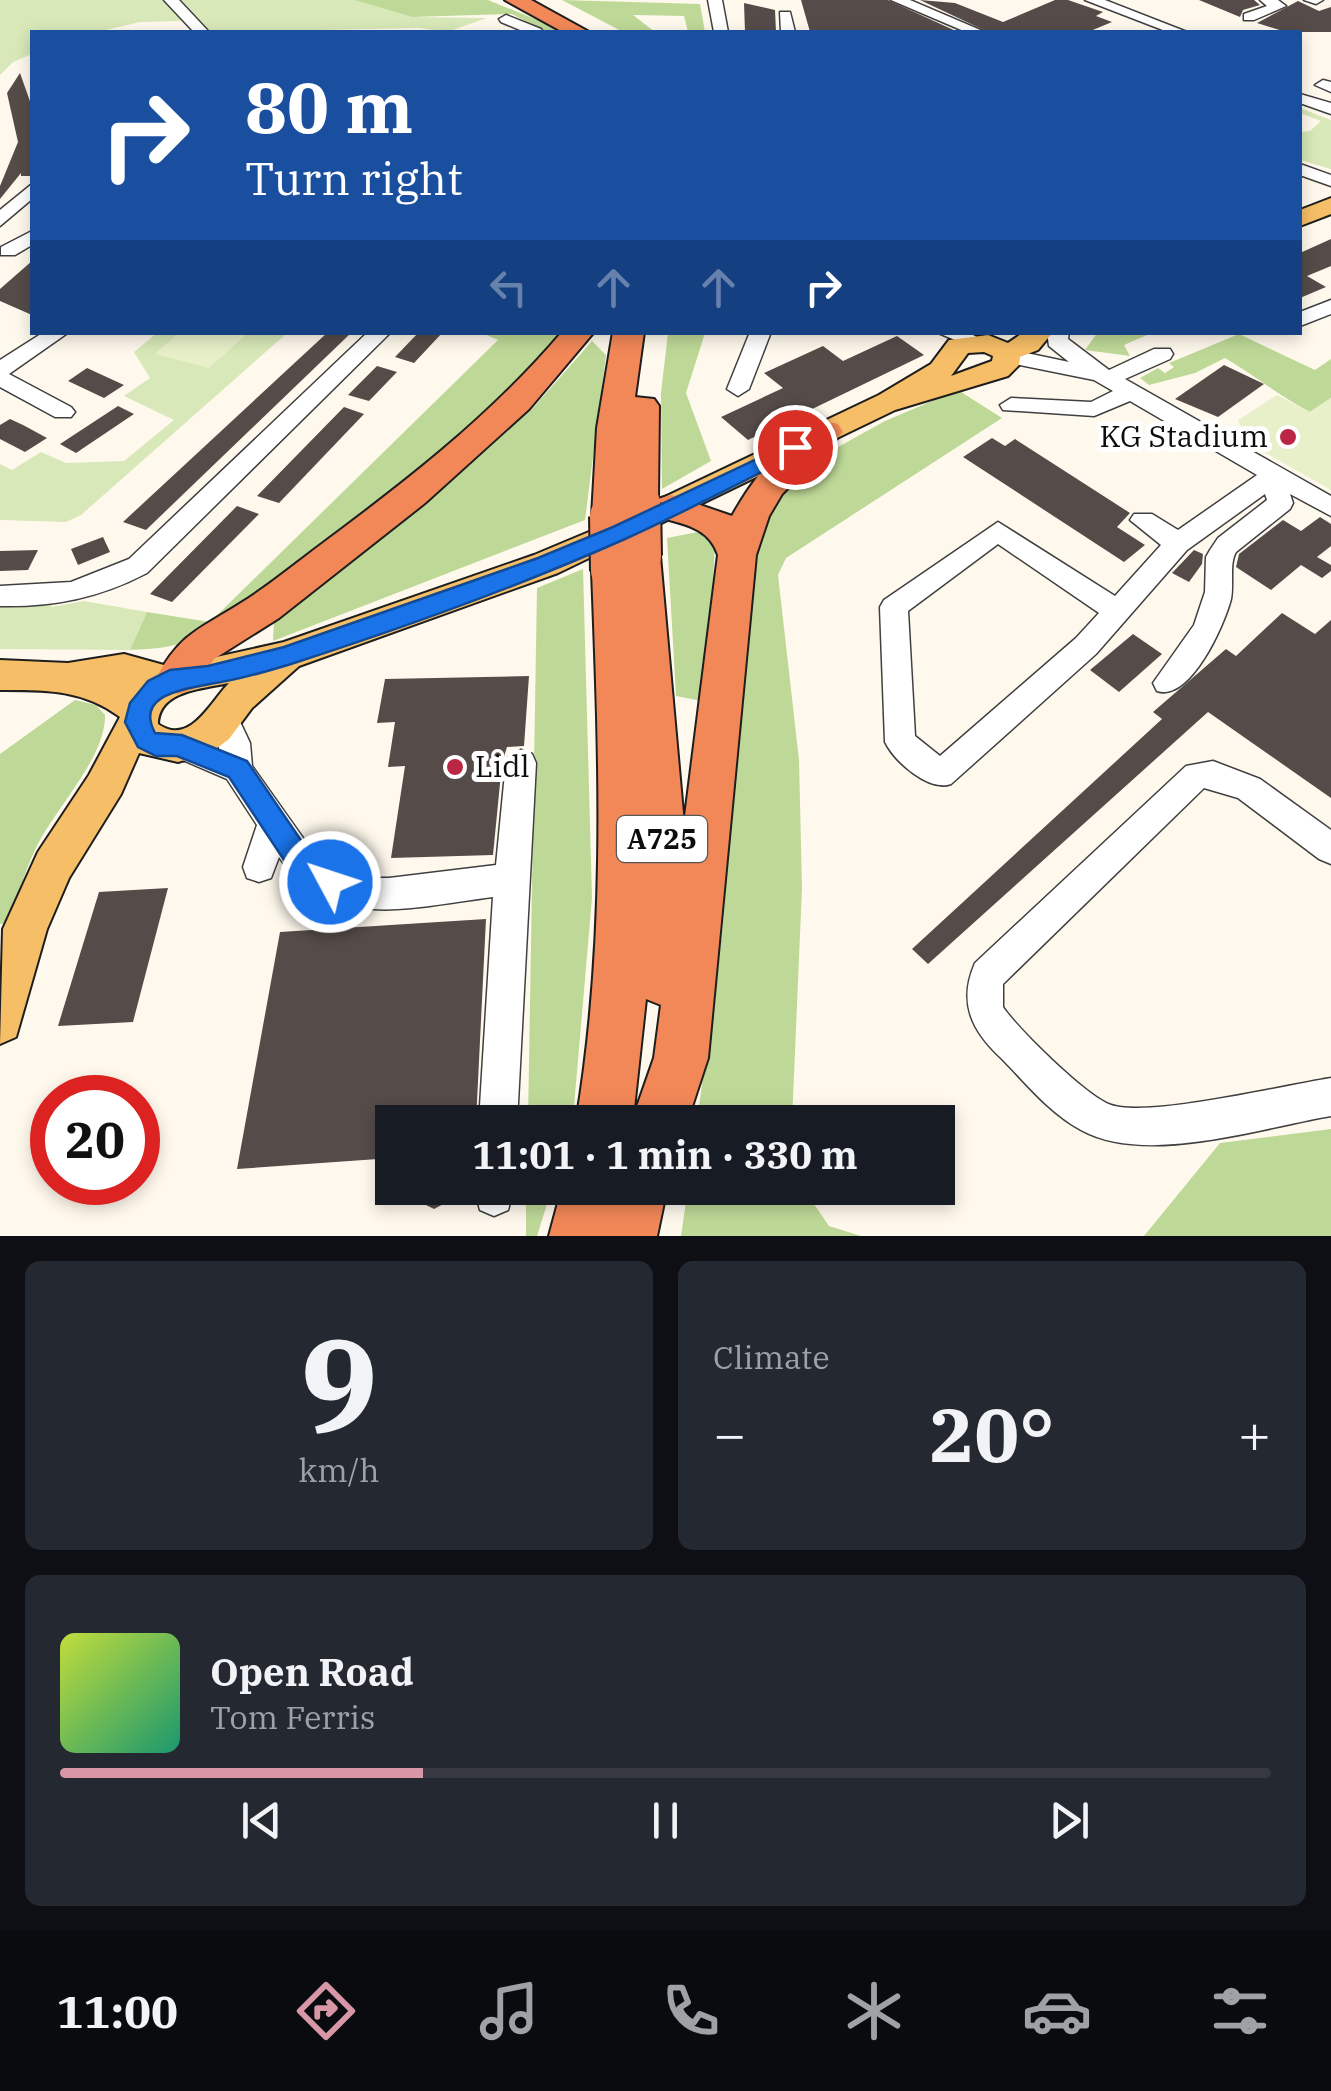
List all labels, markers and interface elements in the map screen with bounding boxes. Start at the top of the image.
text: 80 m [245,61,413,152]
icon: right [80,70,210,200]
text: Turn right [245,149,463,207]
icon: left [481,260,536,315]
icon: ahead [586,260,641,315]
icon: ahead [691,260,746,315]
icon: right [796,260,851,315]
pin [753,405,838,490]
place label: KG Stadium [1099,416,1268,455]
icon: arrive [768,420,823,475]
marker: KG Stadium [1277,426,1299,448]
place label: Lidl [475,746,530,785]
marker: Lidl [444,756,466,778]
road number: A725 [617,816,707,862]
position arrow [278,830,382,934]
speed limit sign: 20 [30,1075,160,1205]
text: 11:01 · 1 min · 330 m [472,1130,858,1179]
text: 9 [300,1299,378,1468]
text: Climate [713,1336,830,1378]
text: 20° [929,1385,1055,1483]
text: − [713,1398,746,1469]
text: + [1238,1398,1271,1469]
text: km/h [299,1449,379,1491]
text: Open Road [210,1647,414,1696]
text: Tom Ferris [210,1696,375,1738]
icon: previous [234,1793,289,1848]
icon: pause [638,1793,693,1848]
icon: next [1042,1793,1097,1848]
icon: directions [291,1976,361,2046]
icon: music [474,1976,544,2046]
icon: phone [656,1976,726,2046]
icon: climate [839,1976,909,2046]
icon: car [1022,1976,1092,2046]
icon: filters [1205,1976,1275,2046]
text: 11:00 [56,1982,178,2040]

